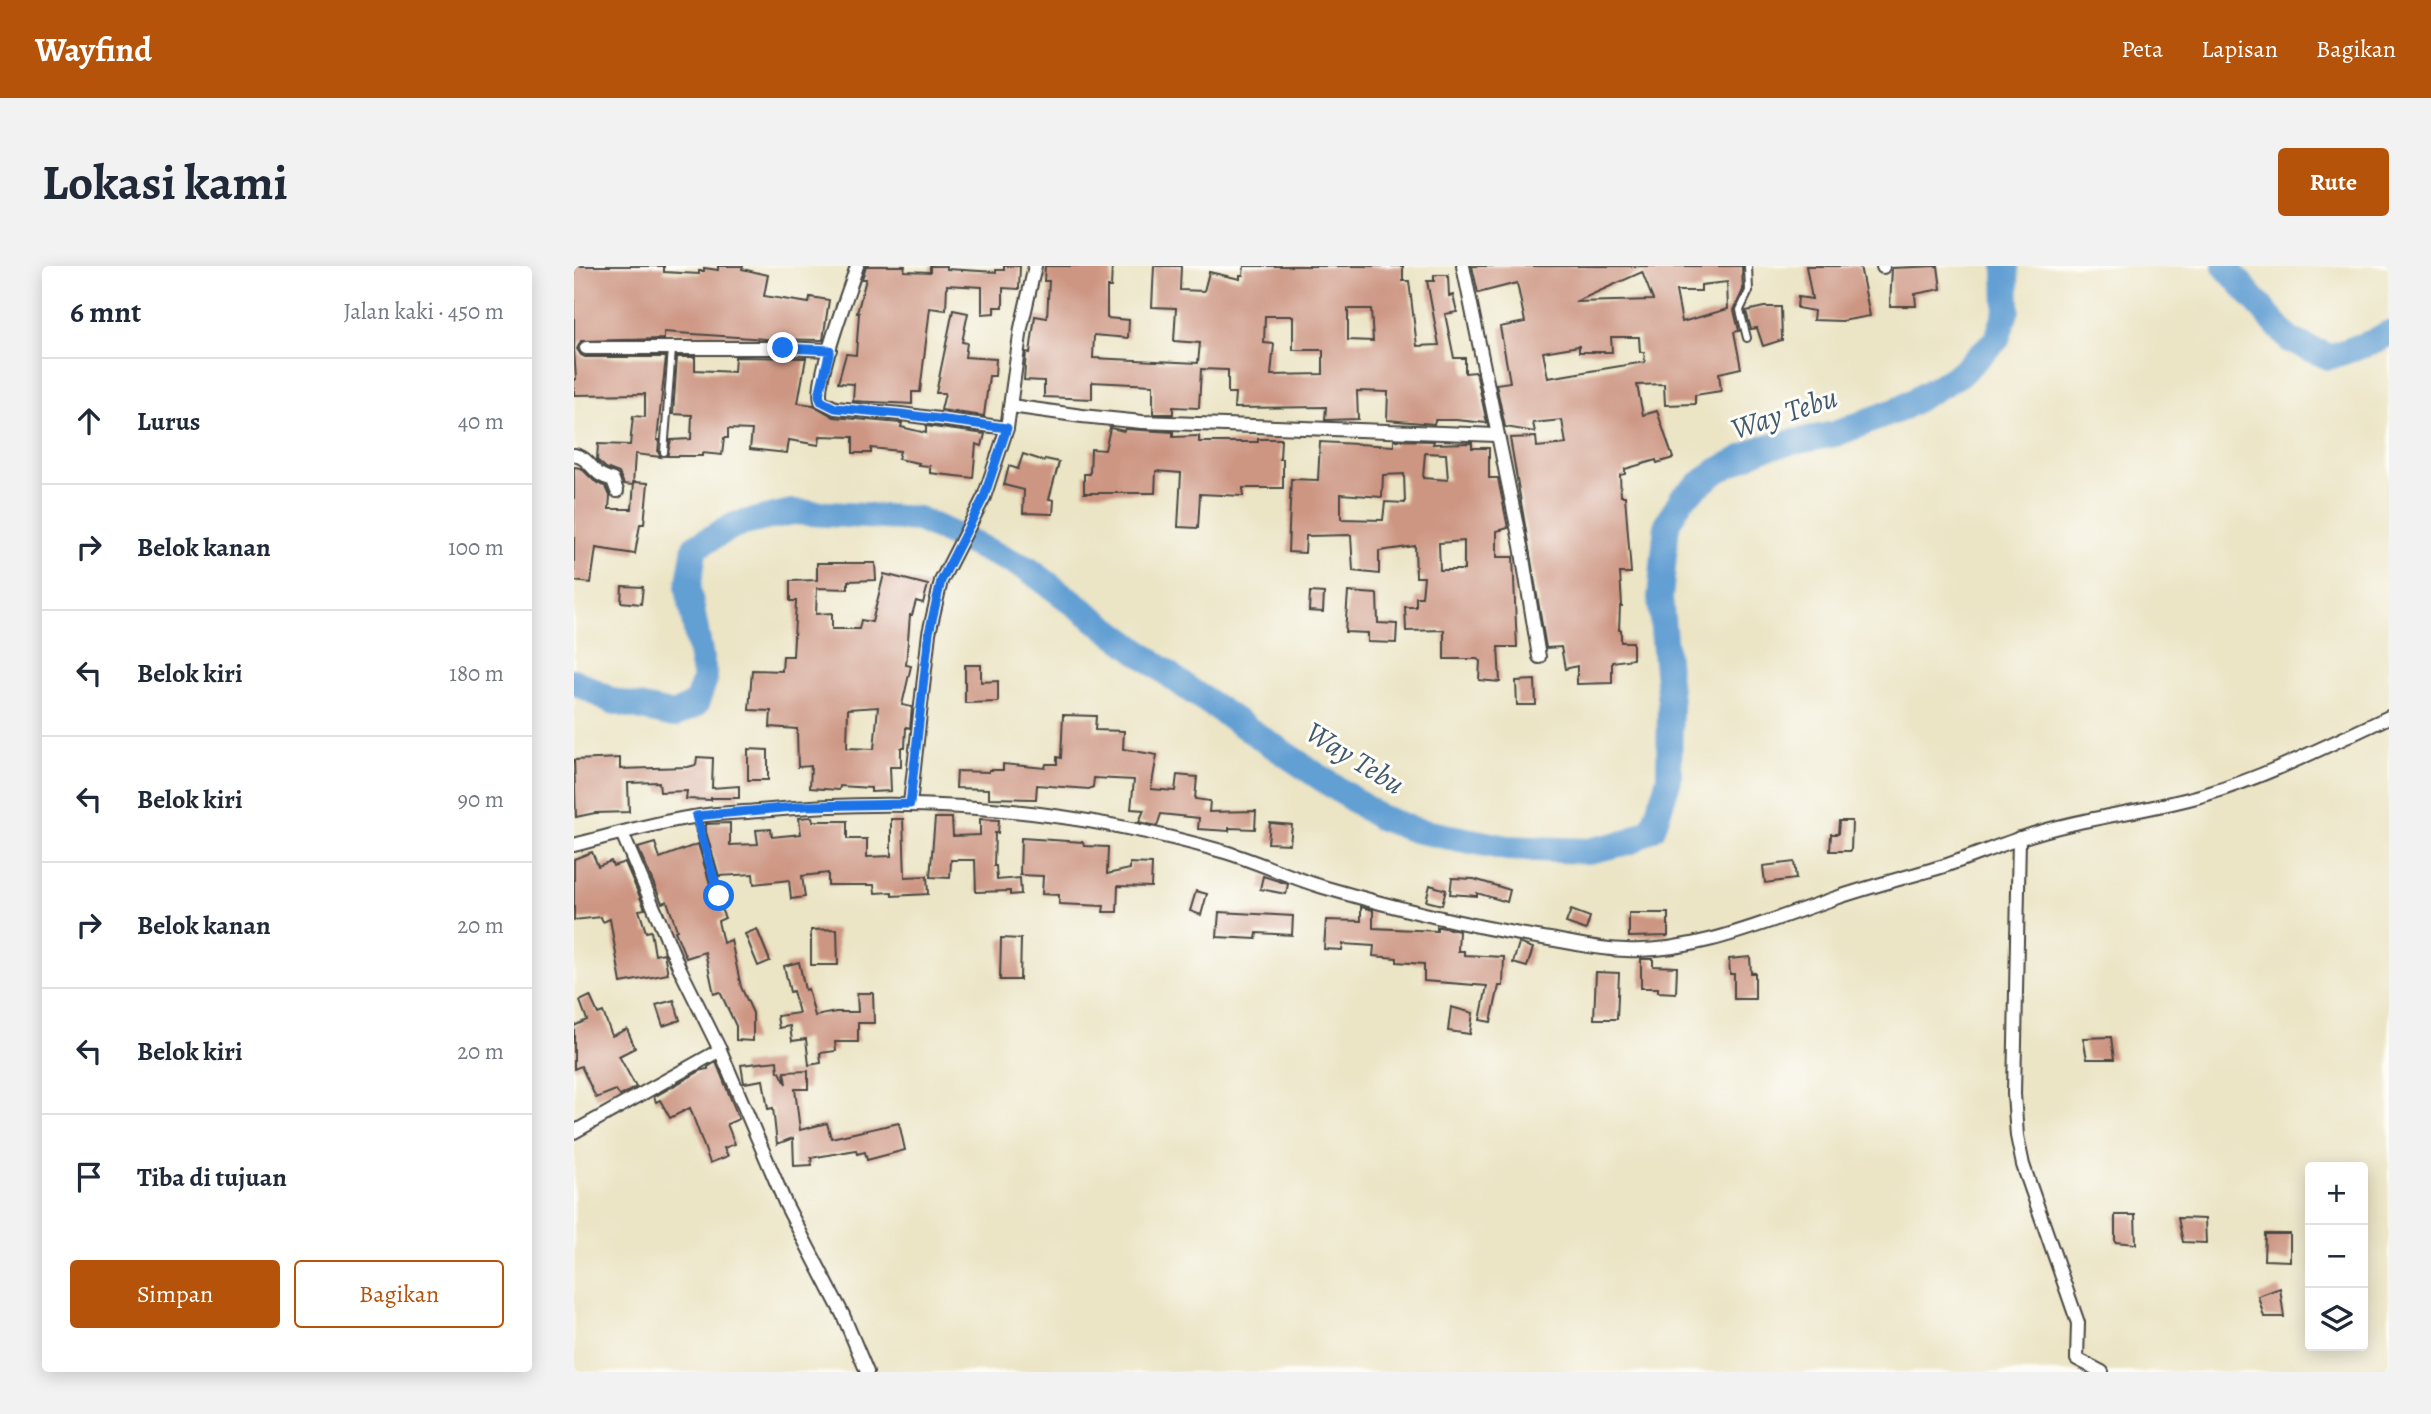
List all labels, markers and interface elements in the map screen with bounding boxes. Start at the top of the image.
text: Wayfind [35,27,152,72]
text: Peta [2121,33,2163,65]
text: Lapisan [2201,33,2278,65]
text: Bagikan [2316,33,2396,65]
button: Rute [2278,148,2389,216]
text: Lokasi kami [42,149,288,216]
text: 6 mnt [70,292,141,332]
text: Jalan kaki · 450 m [343,296,504,327]
route end [767,332,798,363]
water label: Way Tebu [1726,377,1842,449]
icon: ahead [70,402,108,440]
text: Lurus [137,404,200,439]
text: 40 m [458,406,504,437]
icon: right [70,528,108,566]
text: Belok kanan [137,530,271,565]
text: 100 m [448,532,504,563]
icon: left [70,654,108,692]
text: Belok kiri [137,656,243,691]
text: 180 m [449,658,504,689]
water label: Way Tebu [1298,712,1412,804]
icon: left [70,780,108,818]
text: Belok kiri [137,782,243,817]
text: 90 m [458,784,504,815]
route start [703,880,734,911]
icon: right [70,906,108,944]
text: Belok kanan [137,908,271,943]
text: 20 m [457,910,504,941]
icon: left [70,1032,108,1070]
text: Belok kiri [137,1034,243,1069]
text: 20 m [457,1036,504,1067]
icon: arrive [70,1158,108,1196]
text: Tiba di tujuan [137,1160,287,1195]
map controls [2305,1162,2368,1351]
button: + [2305,1162,2368,1225]
button: − [2305,1225,2368,1288]
button: Simpan [70,1260,280,1328]
button: Bagikan [294,1260,504,1328]
button: layers [2305,1288,2368,1351]

